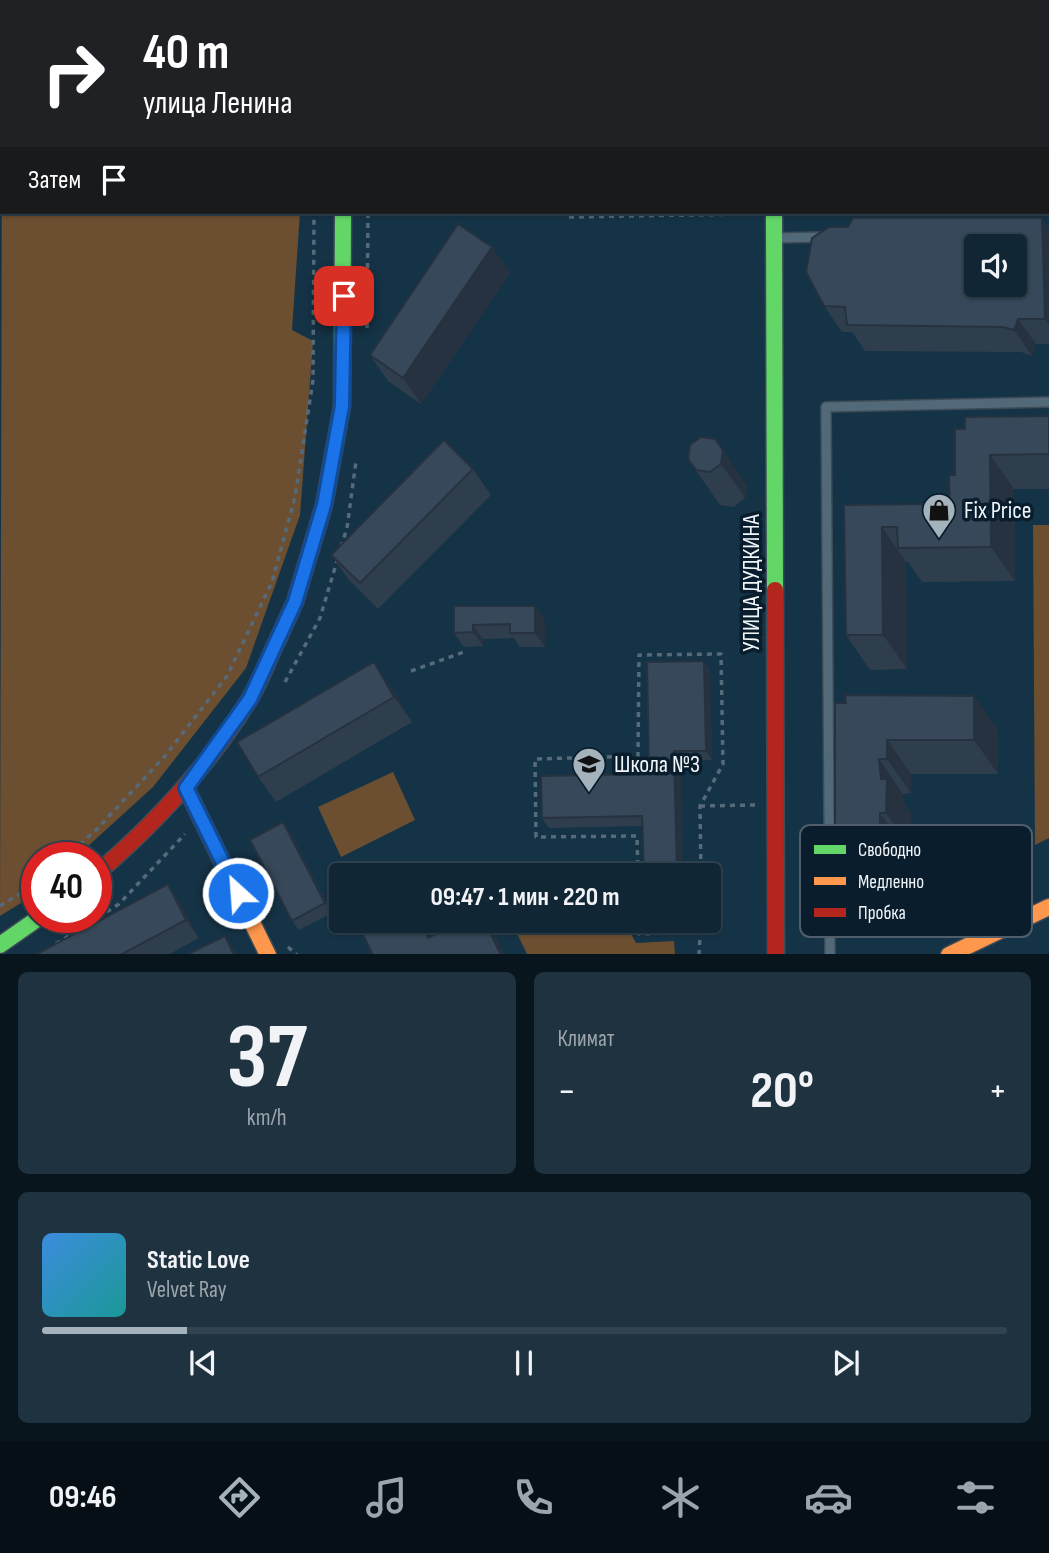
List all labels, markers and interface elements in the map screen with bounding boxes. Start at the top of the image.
text: 40 m [143,24,229,83]
icon: right [28,28,119,119]
text: улица Ленина [143,84,293,123]
icon: arrive [95,161,133,199]
text: Затем [28,165,81,196]
map controls [964,234,1027,297]
button: sound [964,234,1027,297]
pin [314,266,374,326]
icon: arrive [325,277,363,315]
shop icon: Fix Price [920,491,958,540]
place label: Fix Price [964,496,1031,525]
street label: УЛИЦА ДУДКИНА [737,513,766,652]
school or university icon: Школа №3 [570,745,608,794]
place label: Школа №3 [614,750,700,779]
legend [800,825,1032,937]
text: Свободно [858,839,921,862]
speed limit sign: 40 [21,842,112,933]
position arrow [201,856,275,930]
text: Медленно [858,871,924,894]
text: 09:47 · 1 мин · 220 m [430,882,620,913]
text: Пробка [858,902,906,925]
text: 37 [227,1004,307,1113]
text: Климат [558,1025,615,1053]
text: 20° [750,1060,814,1123]
text: − [558,1069,576,1114]
text: + [988,1069,1007,1114]
text: km/h [247,1104,287,1132]
text: Static Love [147,1245,250,1276]
text: Velvet Ray [147,1276,227,1304]
icon: previous [184,1344,222,1382]
icon: pause [505,1344,543,1382]
icon: next [827,1344,865,1382]
icon: directions [215,1473,264,1522]
icon: music [362,1473,411,1522]
icon: phone [509,1473,558,1522]
icon: climate [656,1473,705,1522]
icon: car [804,1473,853,1522]
icon: filters [951,1473,1000,1522]
text: 09:46 [49,1478,117,1517]

